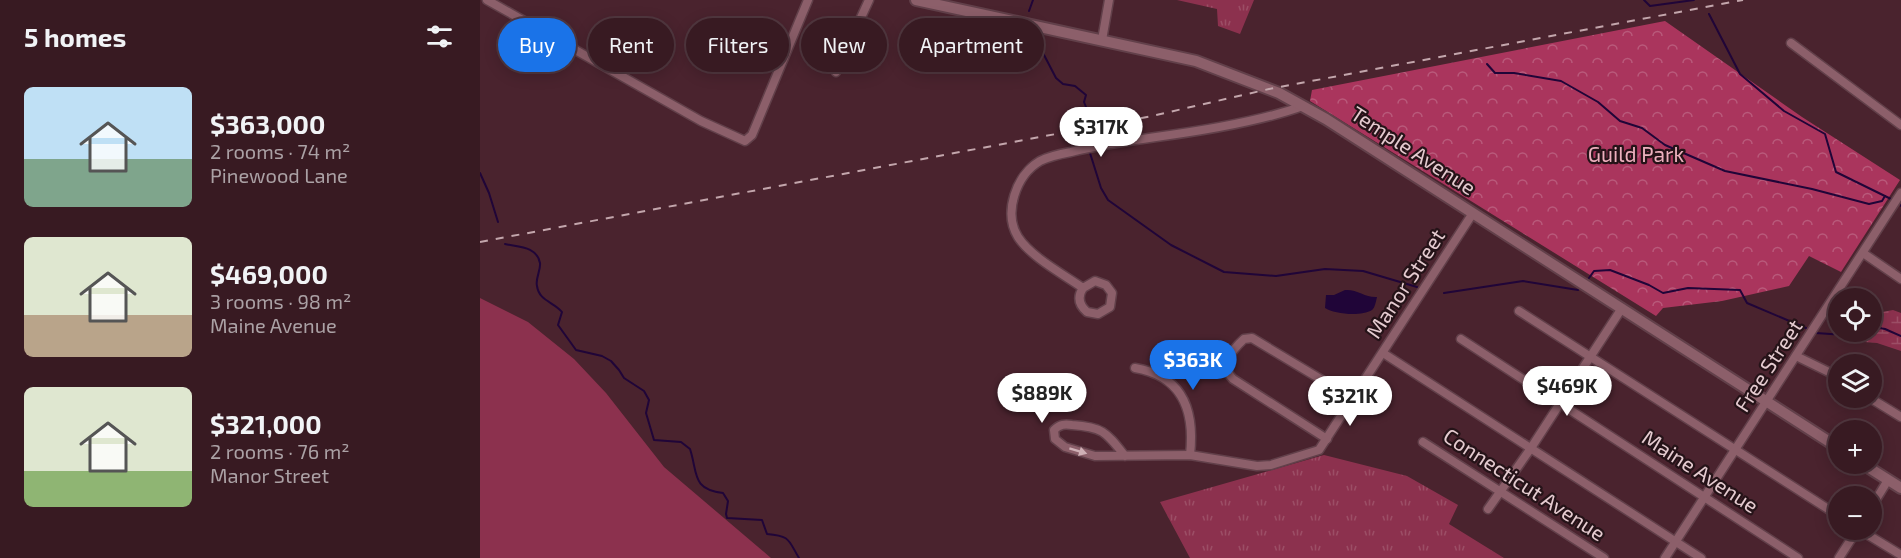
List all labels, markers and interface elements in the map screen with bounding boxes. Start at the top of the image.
chip: Buy [498,18,576,72]
chip: Rent [588,18,674,72]
chip: Filters [686,18,789,72]
chip: New [801,18,887,72]
chip: Apartment [899,18,1044,72]
icon: filters [423,20,456,53]
text: 5 homes [24,21,126,52]
street label: Temple Avenue [1347,100,1481,199]
pin: $317K [1059,107,1143,158]
text: $363,000 [210,108,325,139]
icon: home [72,111,144,183]
text: $317K [1074,114,1128,138]
text: 2 rooms · 74 m² [210,139,350,163]
park label: Guild Park [1588,141,1684,166]
text: Pinewood Lane [210,163,348,187]
street label: Manor Street [1360,224,1449,342]
text: $469,000 [210,258,328,289]
icon: home [72,261,144,333]
map controls [1828,288,1882,540]
button: locate [1828,288,1882,342]
text: 3 rooms · 98 m² [210,289,351,313]
text: Maine Avenue [210,313,337,337]
street label: Free Street [1729,314,1807,416]
pin: $363K [1151,340,1235,391]
text: $363K [1164,347,1222,371]
button: layers [1828,354,1882,408]
pin: $469K [1525,366,1609,417]
pin: $889K [1000,373,1084,424]
text: $469K [1537,373,1597,397]
pin: $321K [1308,376,1392,427]
text: $889K [1012,380,1073,404]
text: $321K [1322,383,1378,407]
text: $321,000 [210,408,322,439]
icon: home [72,411,144,483]
button: + [1828,420,1882,474]
street label: Connecticut Avenue [1439,422,1610,545]
street label: Maine Avenue [1638,424,1763,517]
text: 2 rooms · 76 m² [210,439,349,463]
one-way arrow [1069,447,1087,456]
text: Manor Street [210,463,329,487]
button: − [1828,486,1882,540]

